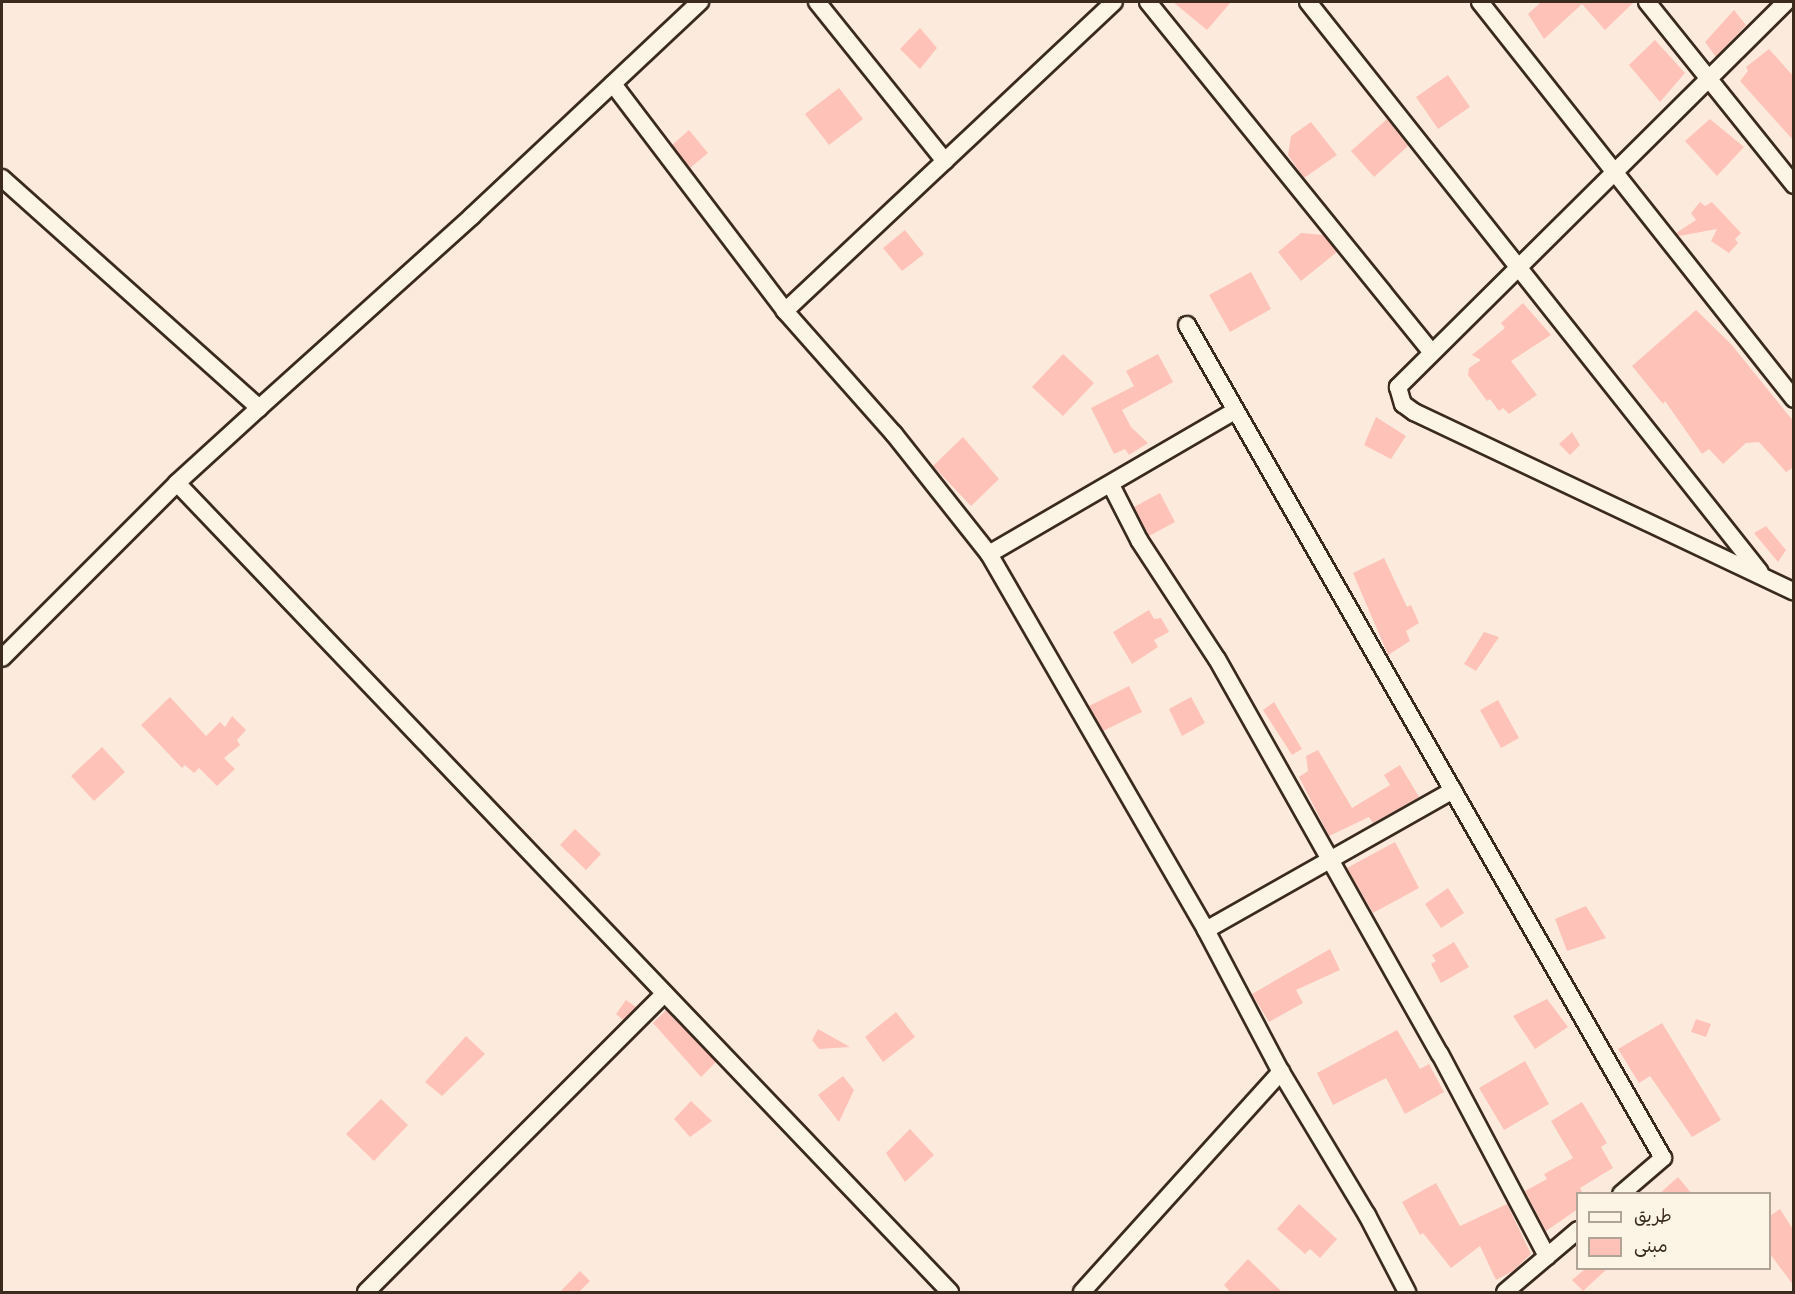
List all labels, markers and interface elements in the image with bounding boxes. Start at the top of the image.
legend [1576,1192,1771,1270]
text: طريق [1634,1205,1672,1227]
text: مبنى [1634,1235,1668,1257]

